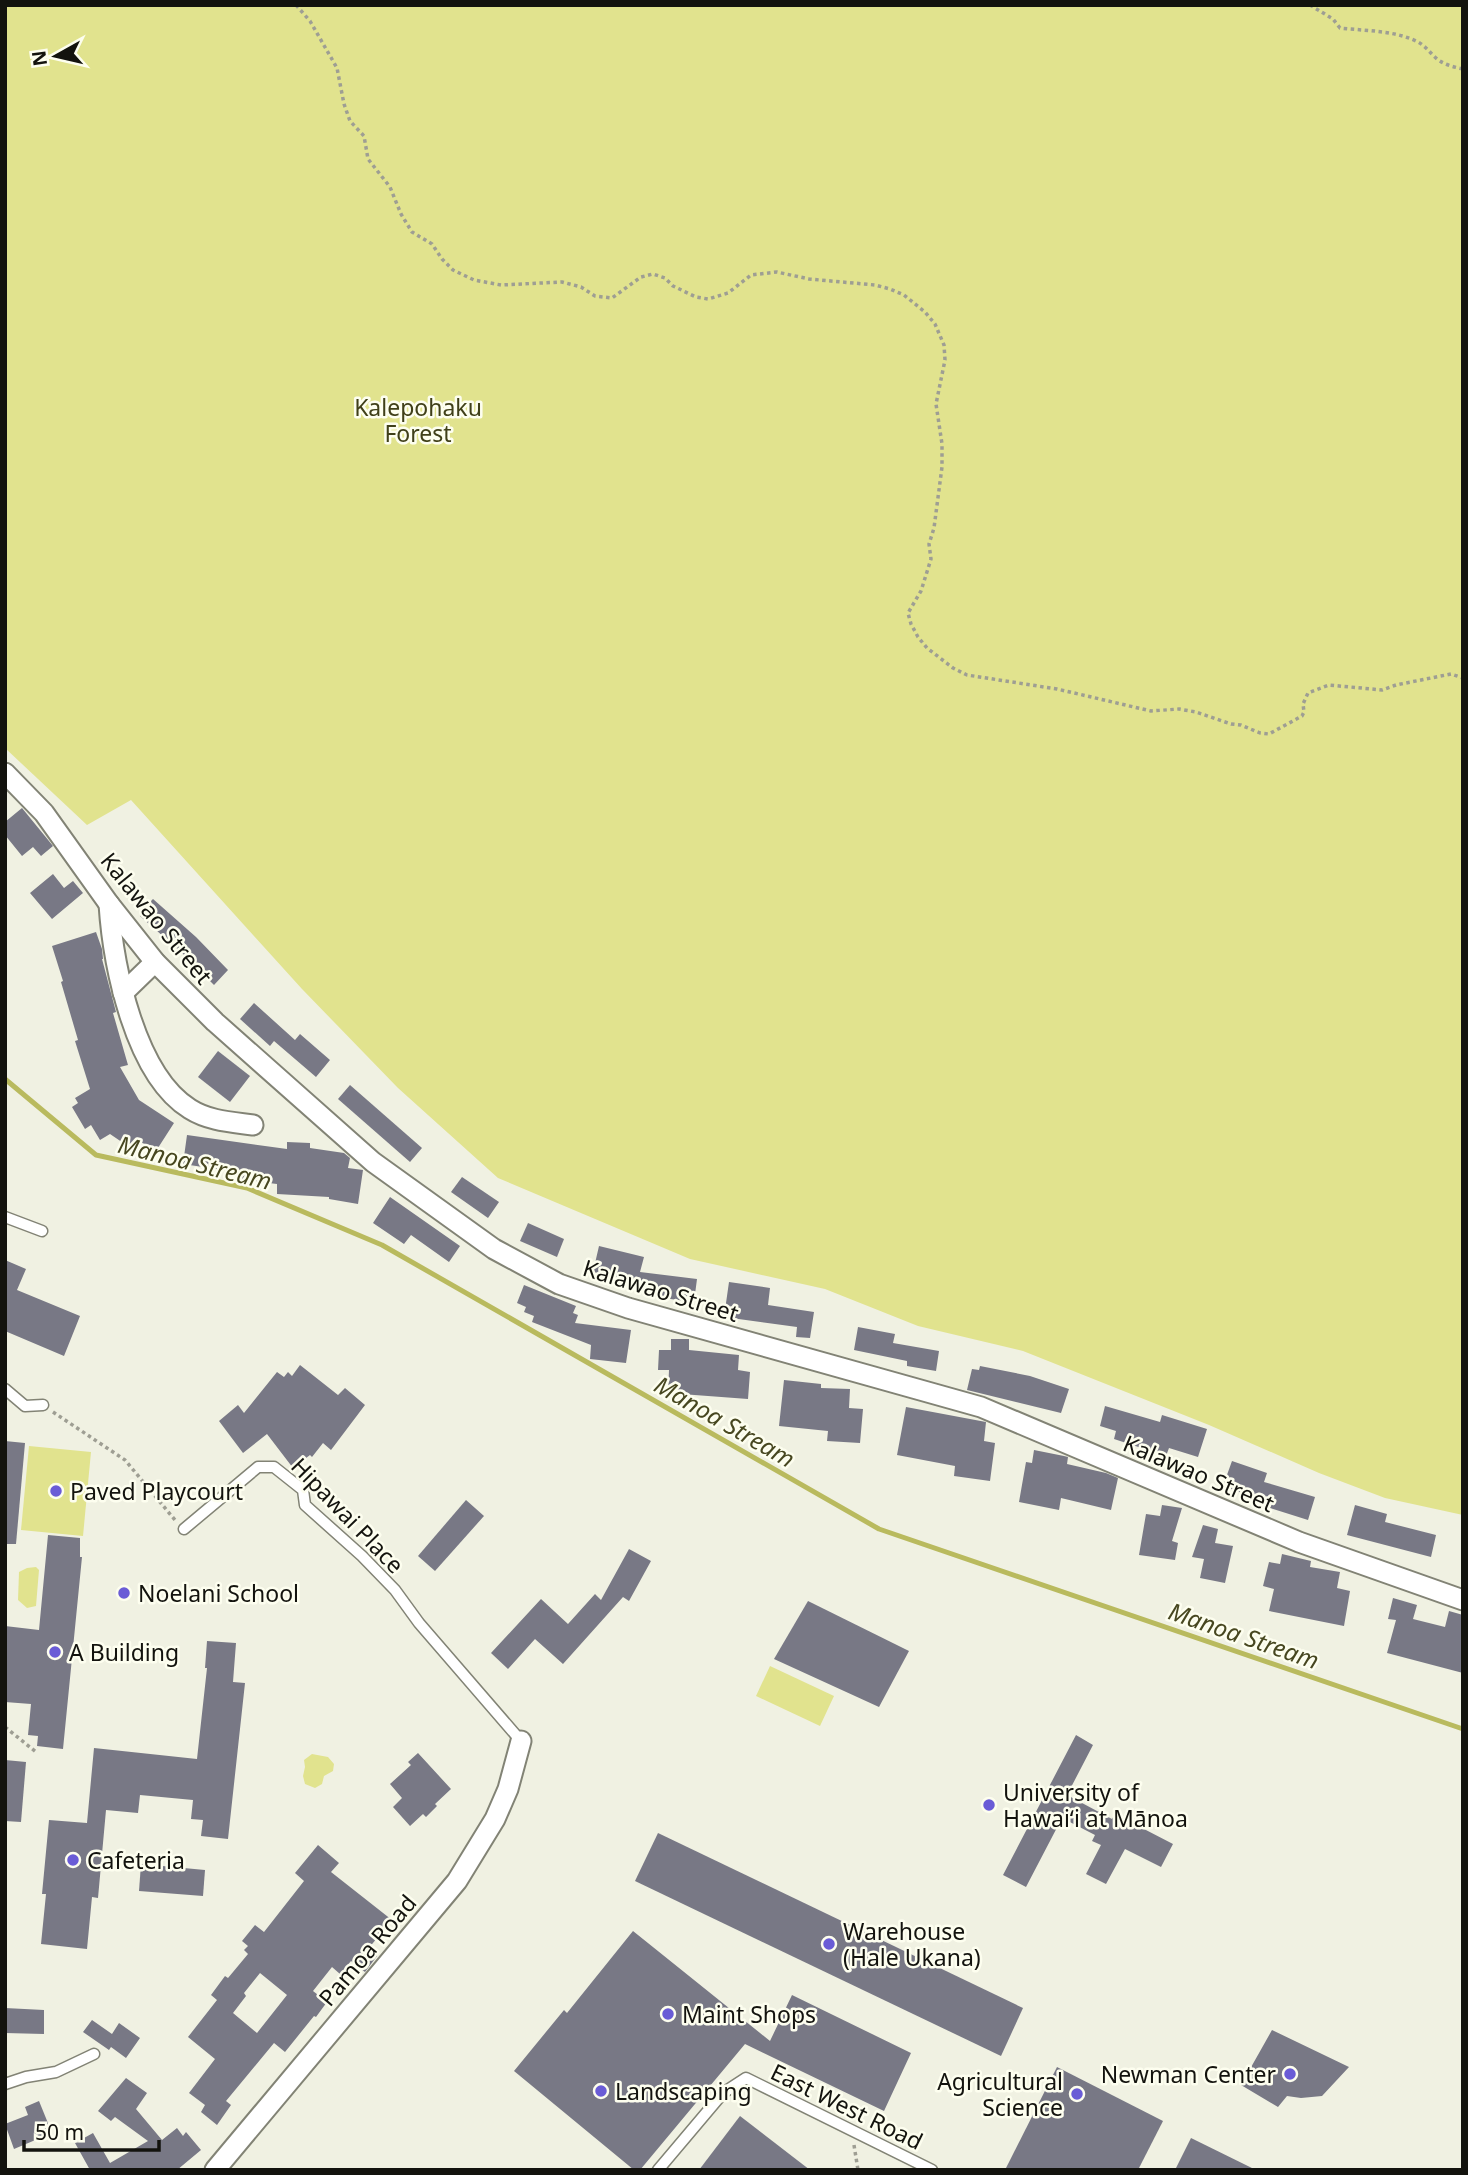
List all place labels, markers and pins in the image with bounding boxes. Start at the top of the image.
place label: Paved Playcourt [70,1475,243,1507]
marker: Paved Playcourt [48,1483,64,1499]
place label: Noelani School [138,1577,299,1609]
marker: Noelani School [116,1585,132,1601]
place label: A Building [69,1636,179,1668]
marker: A Building [47,1644,63,1660]
place label: University of Hawaiʻi at Mānoa [1003,1776,1188,1834]
marker: University of Hawaiʻi at Mānoa [981,1797,997,1813]
place label: Cafeteria [87,1844,185,1876]
marker: Cafeteria [65,1852,81,1868]
place label: Warehouse (Hale Ukana) [843,1915,981,1973]
marker: Warehouse (Hale Ukana) [821,1936,837,1952]
place label: Maint Shops [682,1998,816,2030]
marker: Maint Shops [660,2006,676,2022]
place label: Newman Center [1101,2058,1276,2090]
place label: Agricultural Science [937,2065,1063,2123]
marker: Newman Center [1282,2066,1298,2082]
place label: Landscaping [615,2075,752,2107]
marker: Landscaping [593,2083,609,2099]
marker: Agricultural Science [1069,2086,1085,2102]

